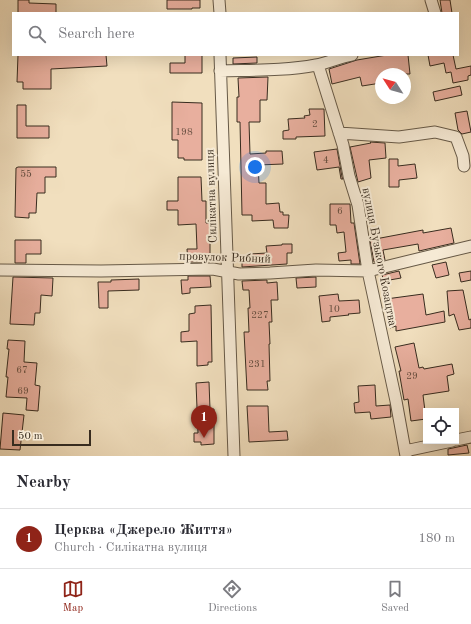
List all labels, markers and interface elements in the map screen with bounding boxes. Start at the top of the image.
search box [12,12,459,56]
icon: search [26,23,48,45]
text: Search here [58,27,135,42]
north arrow [375,68,411,104]
house number: 2 [312,119,318,129]
house number: 198 [175,127,193,137]
street label: Силікатна вулиця [203,149,220,243]
house number: 4 [323,155,329,165]
your location [245,157,265,177]
house number: 55 [20,169,32,179]
street label: вулиця Бузького Козацтва [360,187,398,327]
house number: 6 [337,206,343,216]
street label: провулок Рибний [179,250,271,266]
house number: 10 [328,304,340,314]
house number: 227 [251,310,269,320]
house number: 231 [248,359,266,369]
house number: 67 [16,365,28,375]
house number: 29 [406,371,418,381]
house number: 69 [17,386,29,396]
pin: 1 [191,405,217,438]
map controls [423,408,459,444]
button: locate [423,408,459,444]
scale bar [12,428,91,447]
text: 50 m [18,431,43,442]
text: Nearby [16,474,71,491]
text: Церква «Джерело Життя» [54,523,233,538]
text: 1 [25,532,33,545]
text: 180 m [418,532,455,545]
text: Church · Силікатна вулиця [54,541,208,554]
tab: Map [62,578,84,616]
tab: Directions [208,578,257,616]
tab: Saved [381,578,409,616]

